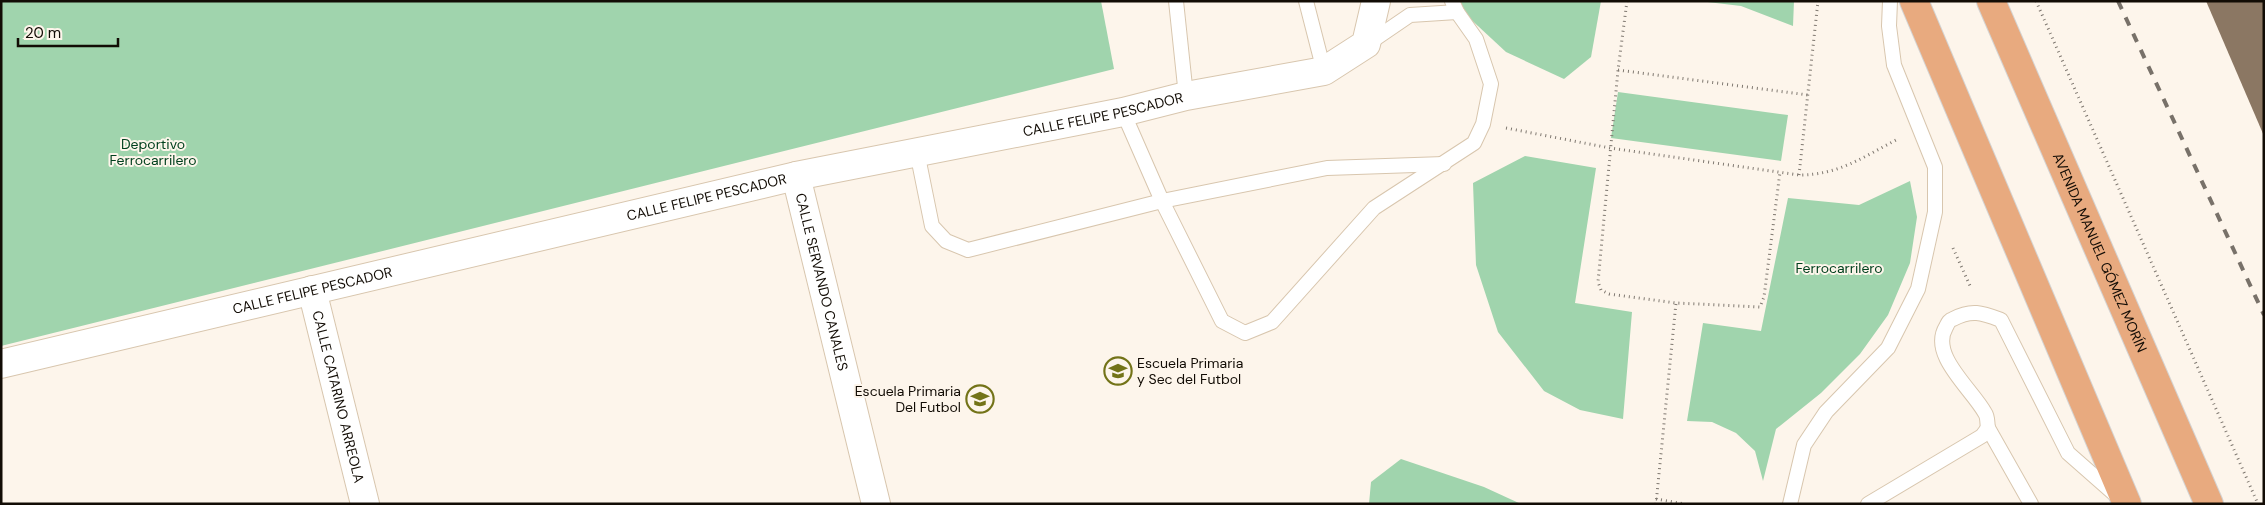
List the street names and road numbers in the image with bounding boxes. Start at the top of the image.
street label: CALLE FELIPE PESCADOR [1021,88,1185,140]
street label: AVENIDA MANUEL GÓMEZ MORÍN [2049,150,2151,355]
street label: CALLE FELIPE PESCADOR [625,170,788,225]
street label: CALLE SERVANDO CANALES [791,191,852,373]
street label: CALLE FELIPE PESCADOR [231,263,394,318]
street label: CALLE CATARINO ARREOLA [308,309,368,485]

